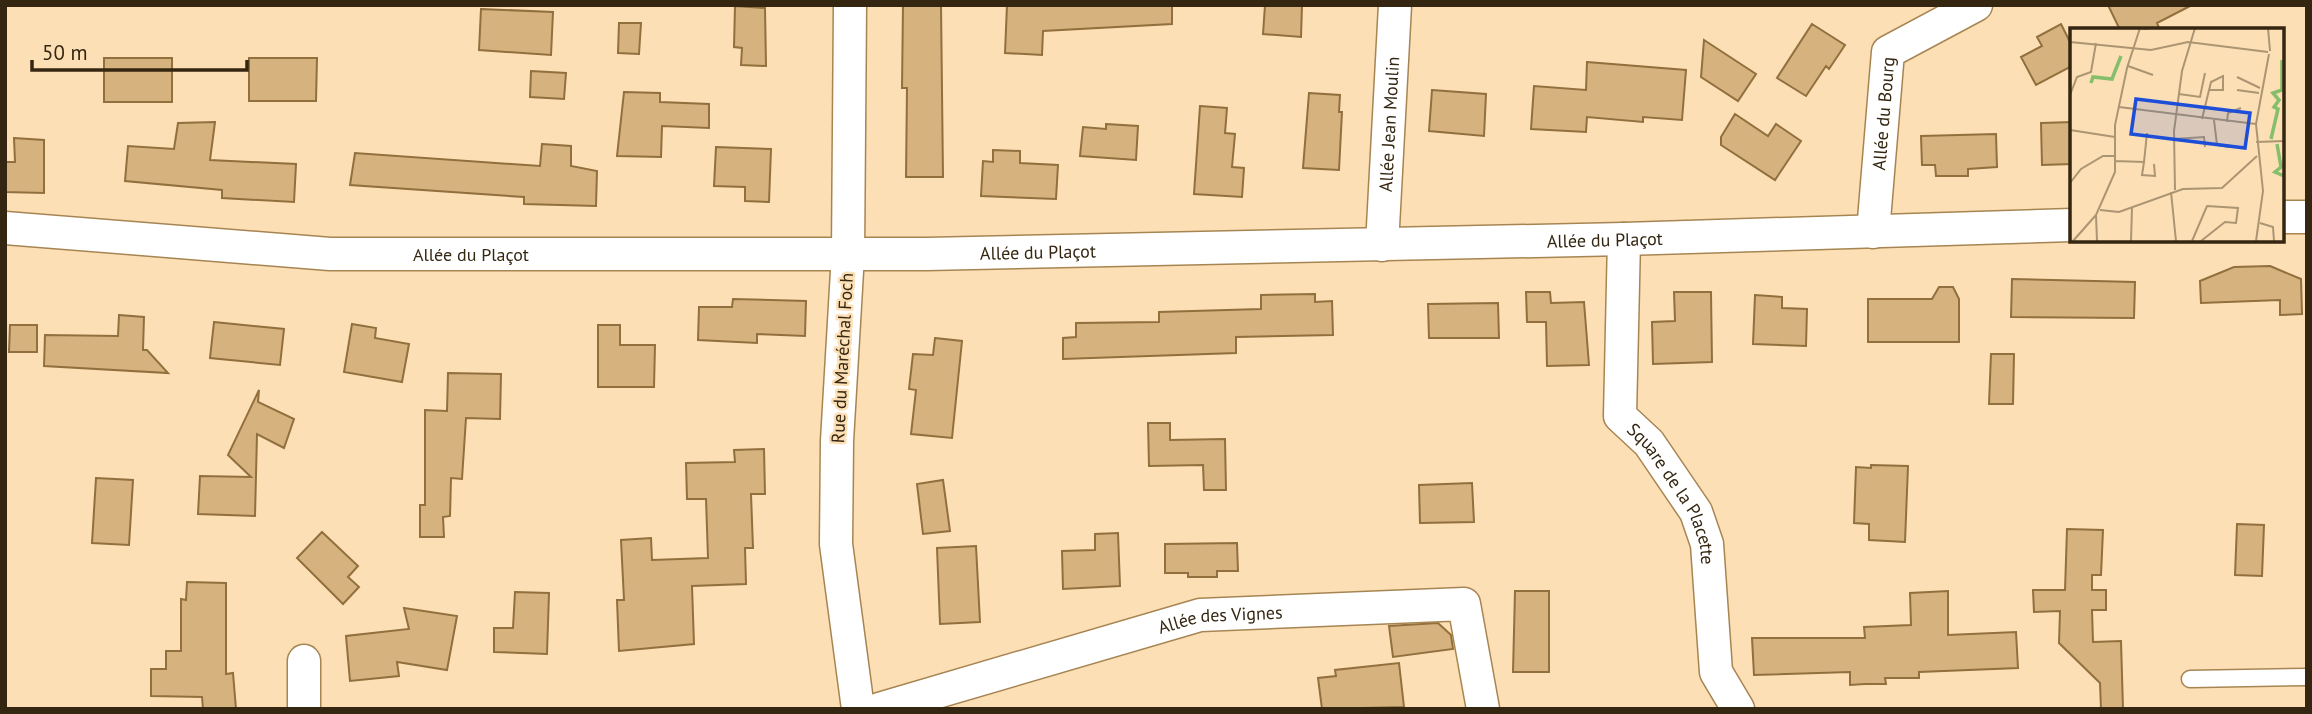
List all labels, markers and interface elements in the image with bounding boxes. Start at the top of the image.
scale bar [32,28,247,72]
inset map [2070,28,2284,242]
text: 50 m [42,39,88,66]
street label: Allée Jean Moulin [1373,56,1404,192]
street label: Allée du Bourg [1867,56,1899,171]
street label: Allée du Plaçot [1547,226,1663,252]
street label: Allée du Plaçot [980,239,1096,264]
street label: Allée du Plaçot [413,243,529,266]
street label: Rue du Maréchal Foch [826,272,858,444]
street label: Square de la Placette [1623,417,1720,565]
street label: Allée des Vignes [1155,600,1283,638]

